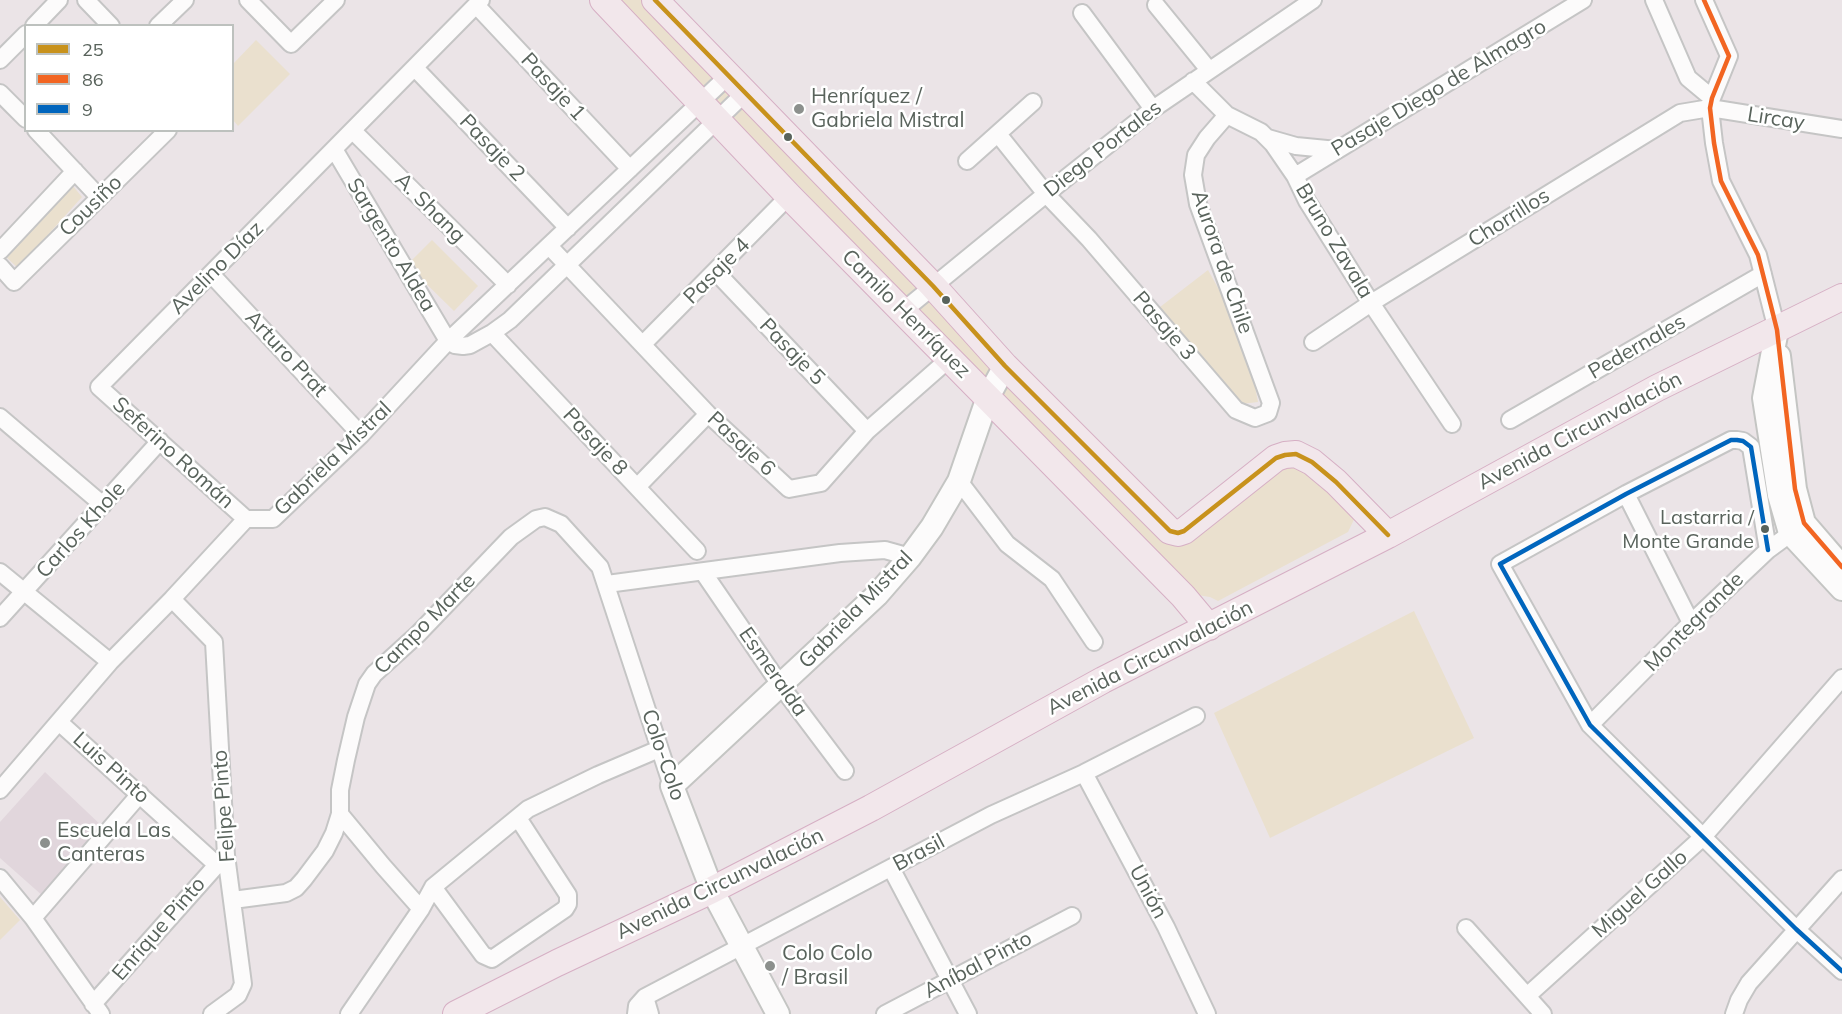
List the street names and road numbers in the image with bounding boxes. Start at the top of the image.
street label: Pasaje Diego de Almagro [1327,14,1551,162]
street label: Pasaje 1 [515,48,591,126]
street label: Diego Portales [1039,95,1167,203]
street label: Lircay [1745,102,1807,136]
street label: Pasaje 2 [454,109,530,187]
street label: A. Shang [390,168,470,248]
street label: Cousiño [54,170,128,242]
street label: Sargento Aldea [341,174,441,316]
street label: Bruno Zavala [1290,179,1378,303]
street label: Chorrillos [1464,183,1554,253]
street label: Aurora de Chile [1186,187,1258,337]
street label: Avelino Díaz [165,216,269,320]
street label: Pasaje 4 [679,233,755,309]
street label: Camilo Henríquez [836,244,976,384]
street label: Pasaje 3 [1127,286,1201,366]
street label: Arturo Prat [240,306,332,402]
street label: Pedernales [1584,309,1690,385]
street label: Pasaje 5 [754,313,830,391]
street label: Avenida Circunvalación [1474,366,1686,496]
street label: Seferino Román [107,392,239,514]
street label: Gabriela Mistral [269,397,397,521]
street label: Pasaje 8 [557,403,633,481]
street label: Pasaje 6 [702,406,780,482]
street label: Carlos Khole [31,477,131,583]
street label: Gabriela Mistral [794,546,918,674]
street label: Montegrande [1639,567,1749,677]
street label: Campo Marte [369,568,481,680]
street label: Avenida Circunvalación [1043,595,1257,721]
street label: Esmeralda [733,623,813,721]
street label: Colo-Colo [636,706,690,804]
street label: Luis Pinto [67,727,155,809]
street label: Felipe Pinto [208,749,240,863]
street label: Avenida Circunvalación [612,823,828,945]
street label: Brasil [889,829,949,877]
street label: Miguel Gallo [1587,845,1693,943]
street label: Unión [1124,861,1172,923]
street label: Enrique Pinto [107,872,211,986]
street label: Aníbal Pinto [920,926,1036,1004]

